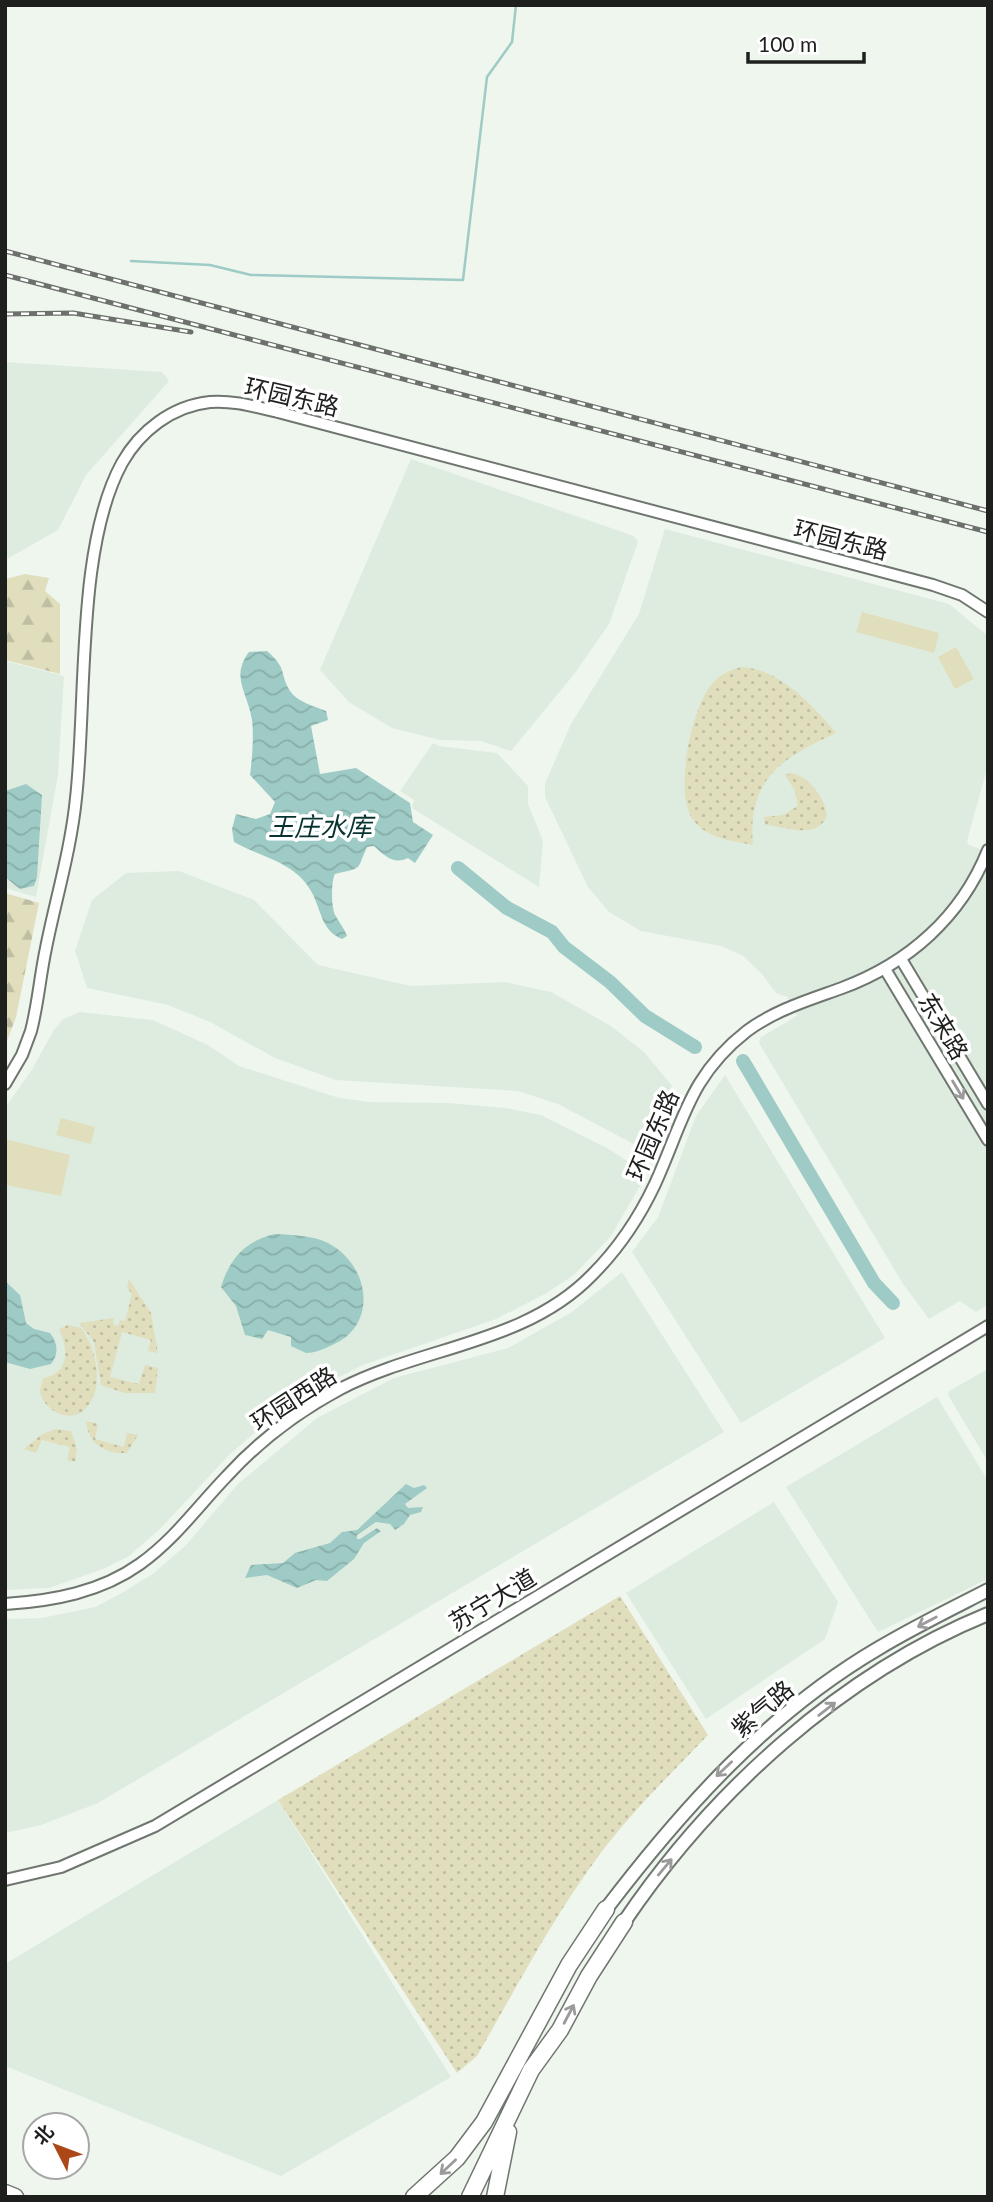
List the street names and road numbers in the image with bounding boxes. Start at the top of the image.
street label: 环园东路 [242,371,342,421]
street label: 环园东路 [791,513,891,565]
street label: 东来路 [913,988,975,1064]
street label: 环园东路 [620,1085,684,1185]
street label: 环园西路 [245,1360,341,1436]
street label: 苏宁大道 [443,1562,541,1636]
street label: 紫气路 [725,1674,799,1742]

